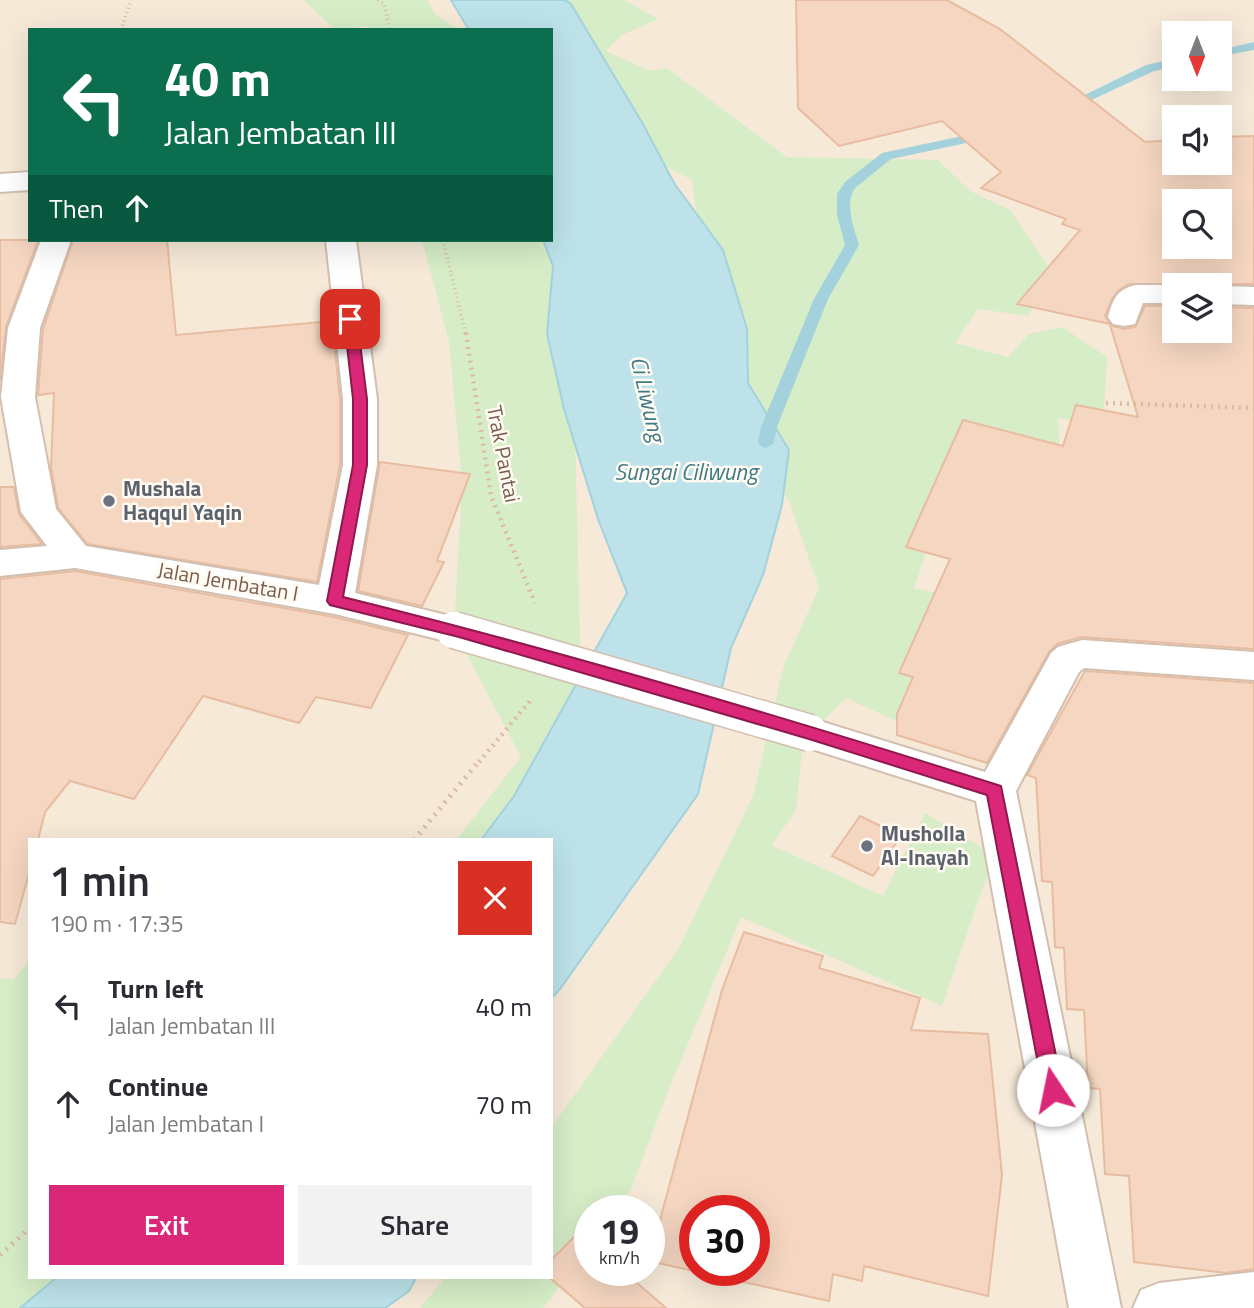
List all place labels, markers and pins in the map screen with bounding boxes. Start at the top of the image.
pin [320,289,380,349]
place label: Mushala Haqqul Yaqin [123,472,242,528]
marker: Mushala Haqqul Yaqin [101,493,117,509]
place label: Musholla Al-Inayah [881,817,969,873]
marker: Musholla Al-Inayah [859,838,875,854]

